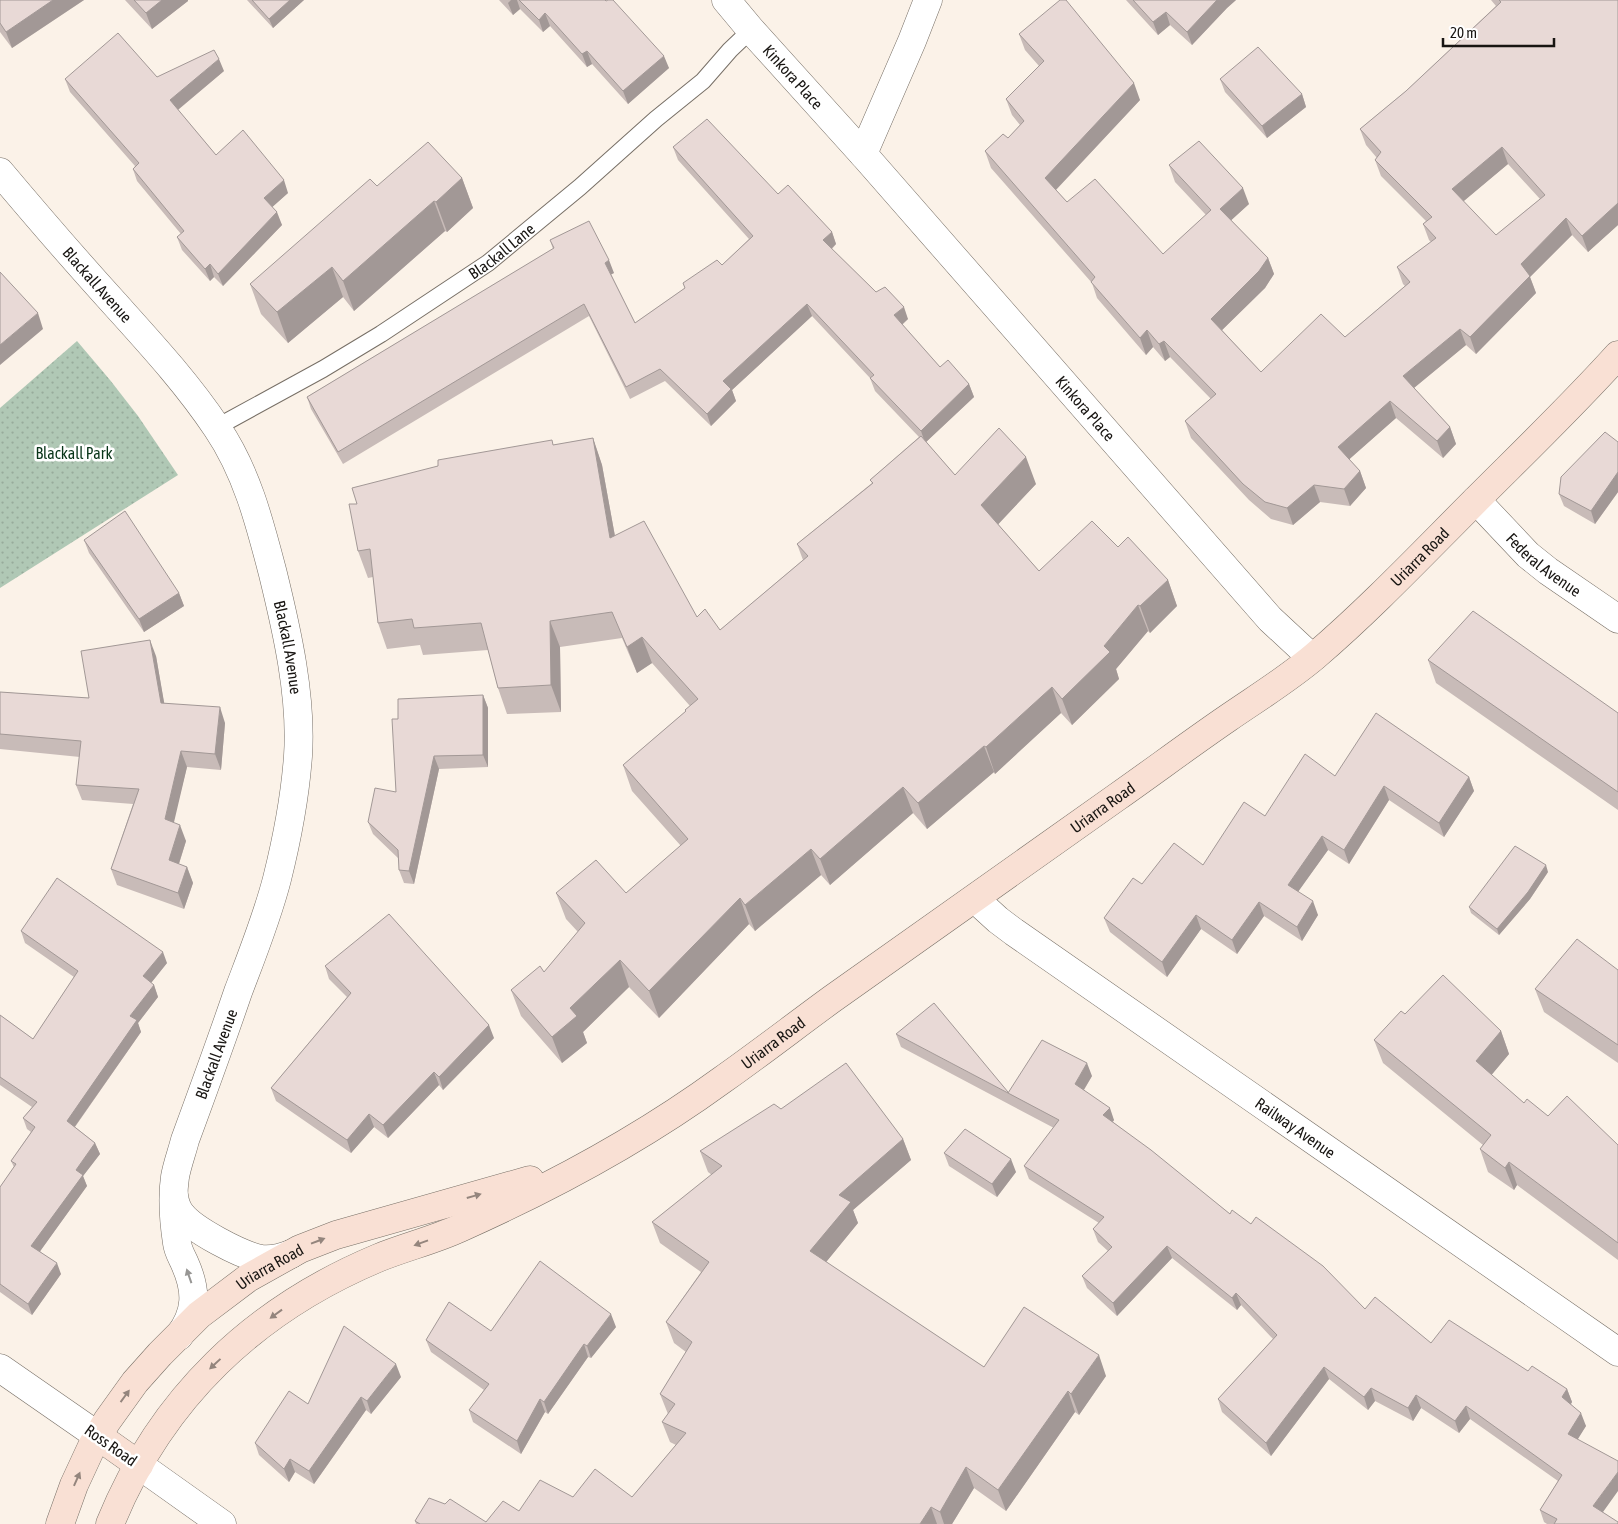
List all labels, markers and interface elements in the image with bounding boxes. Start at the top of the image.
scale bar [1443,15,1554,47]
text: 20 m [1450,24,1477,41]
street label: Kinkora Place [760,41,827,113]
street label: Blackall Lane [465,219,538,282]
street label: Blackall Avenue [59,243,136,326]
street label: Kinkora Place [1052,372,1119,444]
park label: Blackall Park [35,444,113,462]
street label: Uriarra Road [1387,524,1452,590]
street label: Federal Avenue [1503,529,1585,600]
street label: Blackall Avenue [271,599,305,695]
street label: Uriarra Road [1067,778,1138,836]
street label: Blackall Avenue [191,1006,241,1102]
street label: Uriarra Road [738,1013,808,1072]
street label: Railway Avenue [1252,1094,1339,1162]
one-way arrow [466,1192,481,1200]
one-way arrow [311,1237,325,1245]
one-way arrow [413,1239,428,1247]
street label: Uriarra Road [232,1240,306,1293]
one-way arrow [185,1268,192,1283]
one-way arrow [269,1309,283,1319]
one-way arrow [209,1358,221,1370]
one-way arrow [120,1389,130,1403]
street label: Ross Road [81,1421,141,1469]
one-way arrow [73,1472,81,1486]

